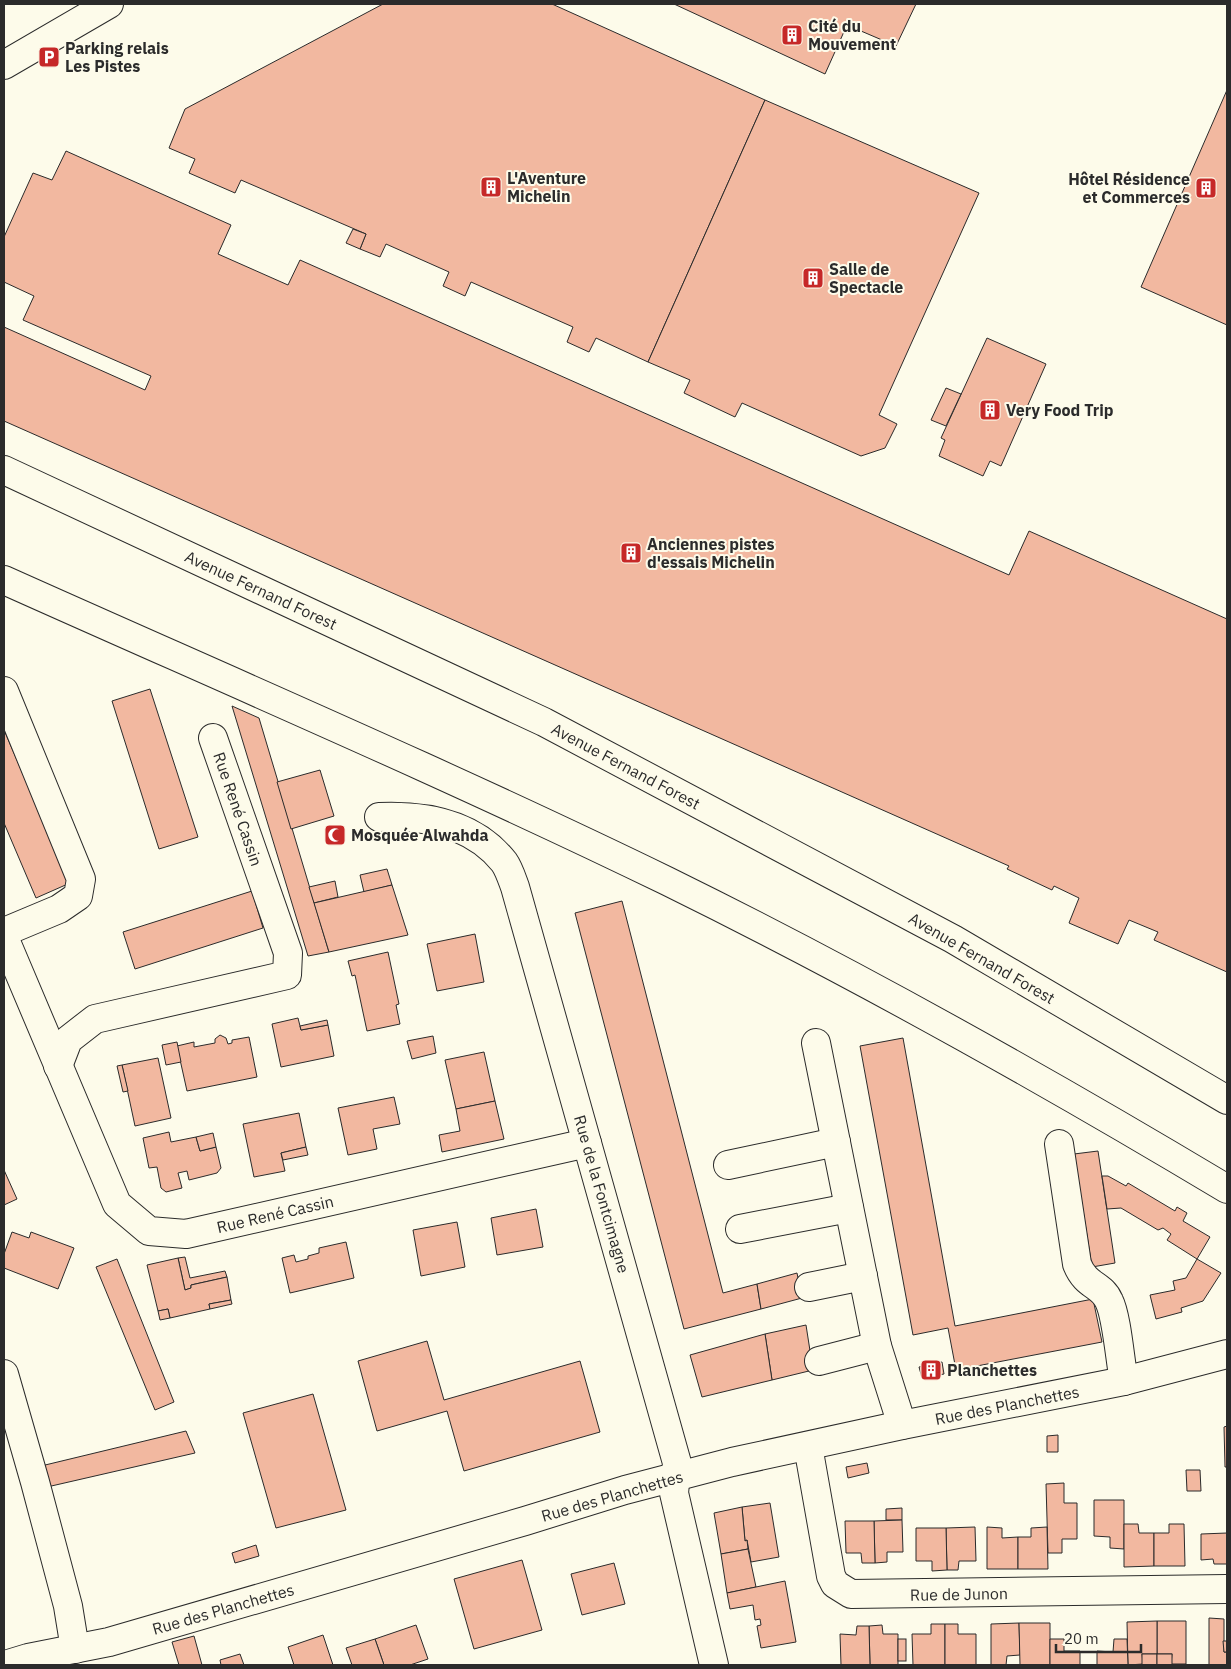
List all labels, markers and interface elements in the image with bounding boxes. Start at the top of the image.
place label: Cité du Mouvement [808,16,896,54]
building icon: Cité du Mouvement [780,23,804,47]
place label: Parking relais Les Pistes [65,38,169,76]
parking icon: Parking relais Les Pistes [37,45,61,69]
place label: L'Aventure Michelin [507,168,586,206]
place label: Hôtel Résidence et Commerces [1068,169,1190,207]
building icon: L'Aventure Michelin [479,175,503,199]
building icon: Hôtel Résidence et Commerces [1194,176,1218,200]
place label: Salle de Spectacle [829,259,903,297]
building icon: Salle de Spectacle [801,266,825,290]
building icon: Very Food Trip [978,398,1002,422]
place label: Very Food Trip [1006,400,1114,420]
place label: Anciennes pistes d'essais Michelin [647,534,775,572]
building icon: Anciennes pistes d'essais Michelin [619,541,643,565]
street label: Avenue Fernand Forest [182,546,340,634]
street label: Avenue Fernand Forest [548,718,704,814]
street label: Rue René Cassin [209,749,267,869]
mosque icon: Mosquée Alwahda [323,823,347,847]
place label: Mosquée Alwahda [351,825,489,845]
street label: Avenue Fernand Forest [905,908,1059,1008]
street label: Rue de la Fontcimagne [570,1113,634,1276]
street label: Rue René Cassin [215,1191,335,1237]
building icon: Planchettes [919,1358,943,1382]
place label: Planchettes [947,1360,1037,1380]
street label: Rue des Planchettes [933,1381,1081,1429]
street label: Rue des Planchettes [539,1466,685,1526]
street label: Rue des Planchettes [150,1579,296,1639]
street label: Rue de Junon [910,1583,1008,1605]
scale bar [1056,1622,1141,1654]
text: 20 m [1064,1629,1099,1648]

